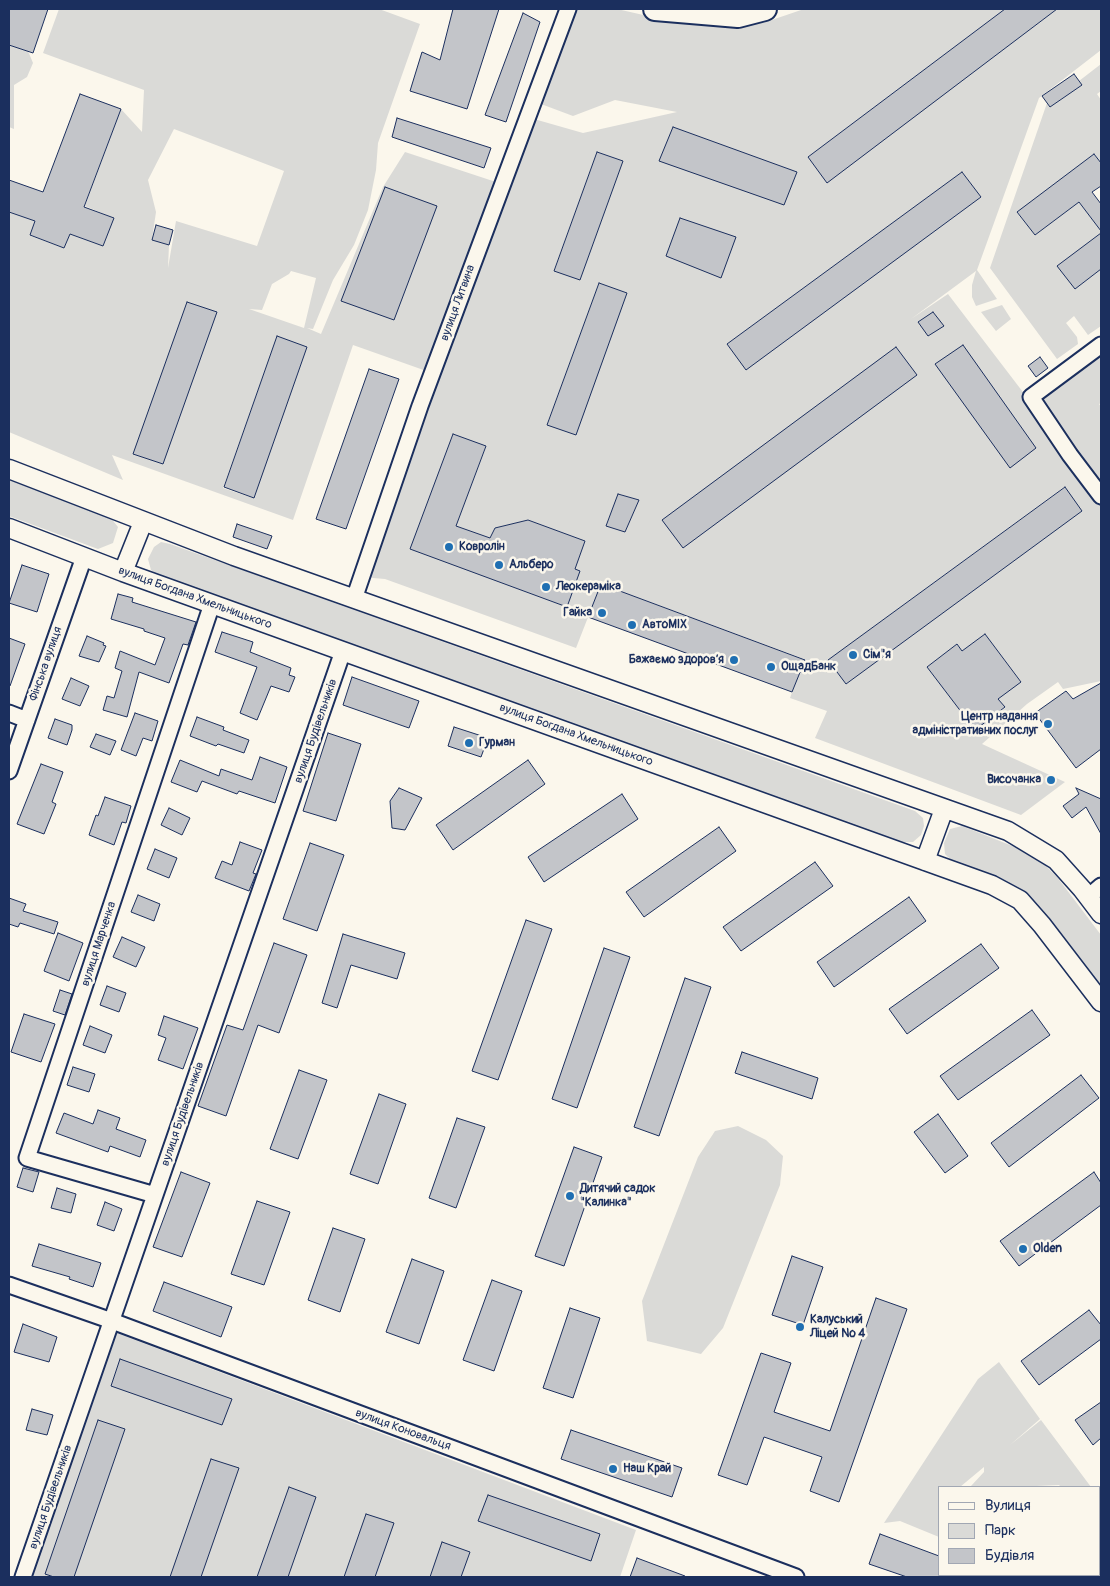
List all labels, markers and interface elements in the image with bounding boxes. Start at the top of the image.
street label: вулиця Литвина [438,263,478,343]
place label: Ковролін [459,540,505,554]
marker: Ковролін [443,541,455,553]
place label: Альберо [509,558,554,572]
marker: Альберо [493,559,505,571]
street label: вулиця Богдана Хмельницького [116,563,274,633]
place label: Леокераміка [556,580,621,594]
marker: Леокераміка [540,581,552,593]
place label: Гайка [563,606,592,620]
marker: Гайка [596,607,608,619]
place label: АвтоMIX [642,618,687,632]
marker: АвтоMIX [626,619,638,631]
street label: Фінська вулиця [26,625,66,703]
place label: Сім"я [863,648,891,662]
marker: Сім"я [847,649,859,661]
place label: Бажаємо здоровʼя [629,653,724,667]
marker: Бажаємо здоровʼя [728,654,740,666]
place label: ОщадБанк [781,660,836,674]
marker: ОщадБанк [765,661,777,673]
street label: вулиця Будівельників [291,677,341,785]
street label: вулиця Богдана Хмельницького [497,700,655,770]
place label: Центр надання адміністративних послуг [913,710,1038,738]
marker: Центр надання адміністративних послуг [1042,718,1054,730]
place label: Гурман [479,736,515,750]
marker: Гурман [463,737,475,749]
place label: Височанка [987,773,1041,787]
marker: Височанка [1045,774,1057,786]
street label: вулиця Марченка [79,900,119,988]
street label: вулиця Будівельників [158,1060,208,1168]
place label: Дитячий садок "Калинка" [580,1182,655,1210]
marker: Дитячий садок "Калинка" [564,1190,576,1202]
place label: Olden [1033,1242,1062,1256]
marker: Olden [1017,1243,1029,1255]
place label: Калуський Ліцей № 4 [810,1313,865,1341]
marker: Калуський Ліцей № 4 [794,1321,806,1333]
street label: вулиця Коновальця [353,1406,453,1454]
street label: вулиця Будівельників [26,1443,76,1551]
place label: Наш Край [623,1462,671,1476]
marker: Наш Край [607,1463,619,1475]
legend [938,1486,1100,1576]
text: Вулиця [985,1496,1031,1515]
text: Парк [985,1521,1016,1540]
text: Будівля [985,1546,1034,1565]

